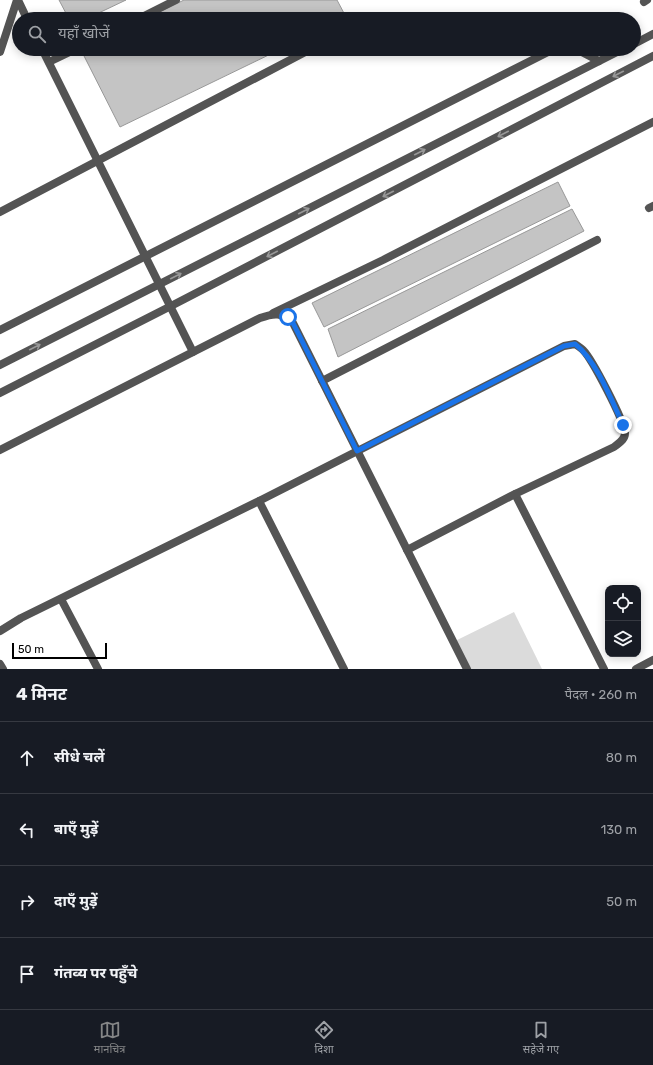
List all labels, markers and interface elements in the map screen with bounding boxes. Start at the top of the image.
search box [12,12,641,56]
icon: search [26,23,48,45]
text: यहाँ खोजें [58,24,110,42]
one-way arrow [613,71,625,78]
one-way arrow [497,131,509,138]
one-way arrow [414,148,426,155]
one-way arrow [382,191,394,198]
one-way arrow [298,207,310,214]
one-way arrow [267,251,279,258]
one-way arrow [170,272,182,279]
route start [279,308,297,326]
one-way arrow [29,343,41,350]
route end [614,416,632,434]
map controls [605,585,641,657]
button: locate [605,585,641,621]
button: layers [605,621,641,657]
scale bar [12,641,107,660]
text: 50 m [18,643,44,656]
text: 4 मिनट [16,684,67,704]
text: पैदल · 260 m [565,687,637,702]
icon: ahead [16,747,38,769]
text: सीधे चलें [54,748,104,766]
text: 80 m [606,750,637,765]
icon: left [16,819,38,841]
text: बाएँ मुड़ें [54,820,98,838]
text: 130 m [601,822,637,837]
icon: right [16,891,38,913]
text: दाएँ मुड़ें [54,892,97,910]
text: 50 m [606,894,637,909]
icon: arrive [16,963,38,985]
text: गंतव्य पर पहुँचे [54,964,138,982]
tab: मानचित्र [94,1019,125,1057]
tab: दिशा [313,1019,335,1057]
tab: सहेजे गए [523,1019,559,1057]

